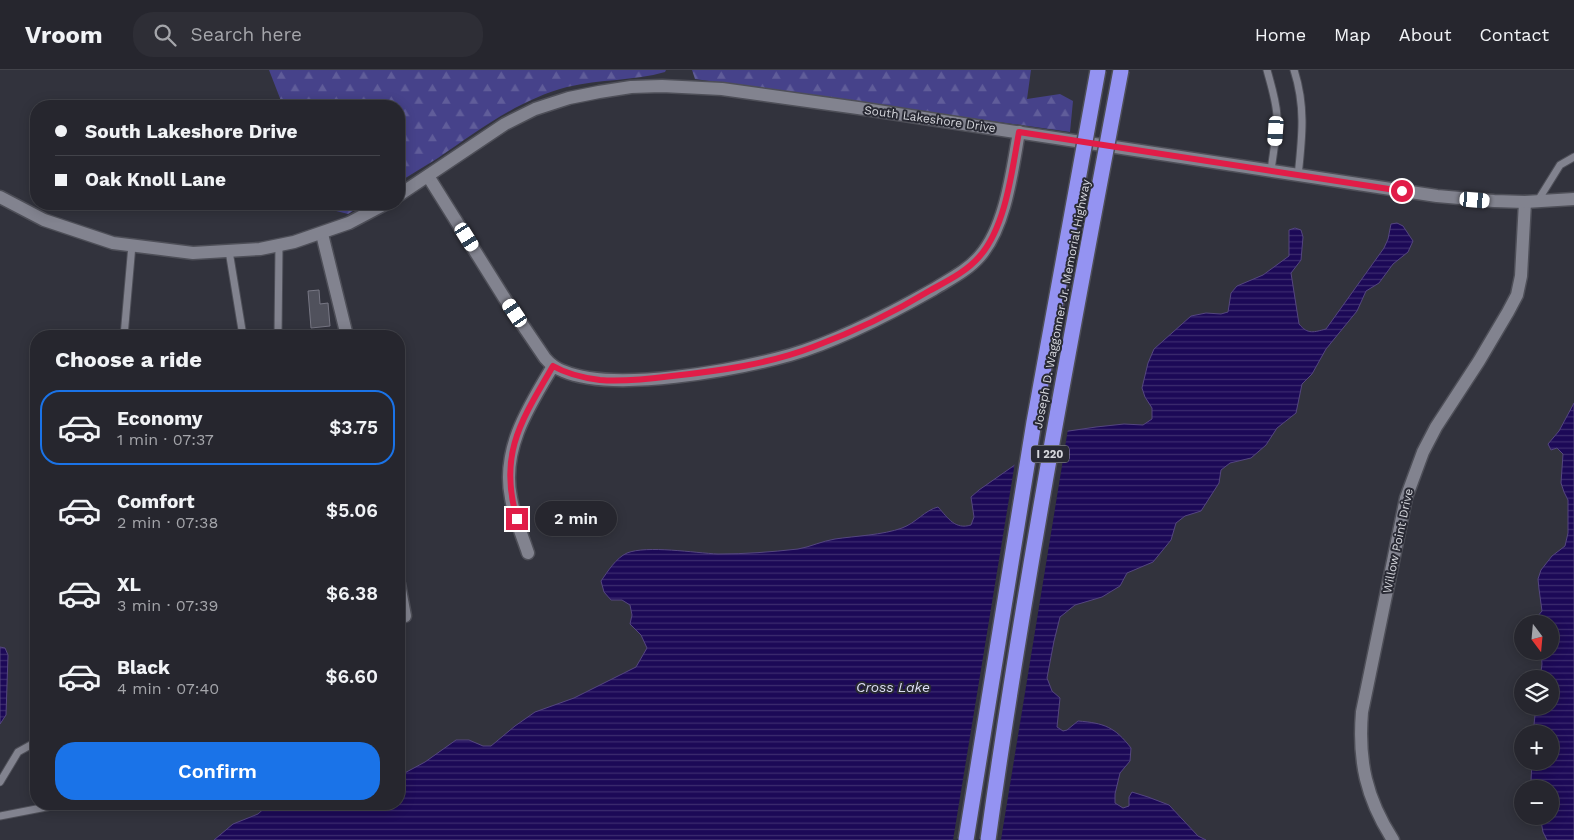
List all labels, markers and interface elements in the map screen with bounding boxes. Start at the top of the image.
search box [133,12,483,57]
text: Vroom [25,21,103,49]
icon: search [151,21,179,49]
text: Search here [191,23,302,46]
text: Home [1255,24,1306,45]
text: Map [1334,24,1371,45]
text: About [1399,24,1451,45]
text: Contact [1479,24,1549,45]
street label: South Lakeshore Drive [863,103,997,135]
car [1267,116,1284,146]
text: South Lakeshore Drive [85,120,297,143]
text: Oak Knoll Lane [85,168,226,191]
street label: Joseph D. Waggonner Jr. Memorial Highway [1031,177,1093,430]
route start [1391,180,1413,202]
car [1459,191,1490,209]
car [452,220,481,254]
car [500,296,529,330]
text: Choose a ride [55,347,202,372]
icon: car [57,405,102,450]
text: Economy [117,407,202,430]
text: $3.75 [329,416,378,439]
text: 1 min · 07:37 [117,430,214,449]
road number: I 220 [1031,446,1069,462]
street label: Willow Point Drive [1380,487,1416,595]
icon: car [57,488,102,533]
text: Comfort [117,490,195,513]
text: $5.06 [326,499,378,522]
callout: 2 min [534,502,617,536]
route end [506,508,528,530]
text: 2 min [554,509,598,528]
text: 2 min · 07:38 [117,513,218,532]
icon: car [57,571,102,616]
text: XL [117,573,141,596]
text: $6.38 [326,582,378,605]
text: 3 min · 07:39 [117,596,218,615]
north arrow [1514,615,1559,660]
map controls [1514,615,1559,825]
icon: car [57,654,102,699]
text: Black [117,656,170,679]
text: $6.60 [325,665,378,688]
button: layers [1514,670,1559,715]
text: 4 min · 07:40 [117,679,219,698]
water label: Cross Lake [856,679,930,695]
button: + [1514,725,1559,770]
button: Confirm [55,742,380,800]
button: − [1514,780,1559,825]

